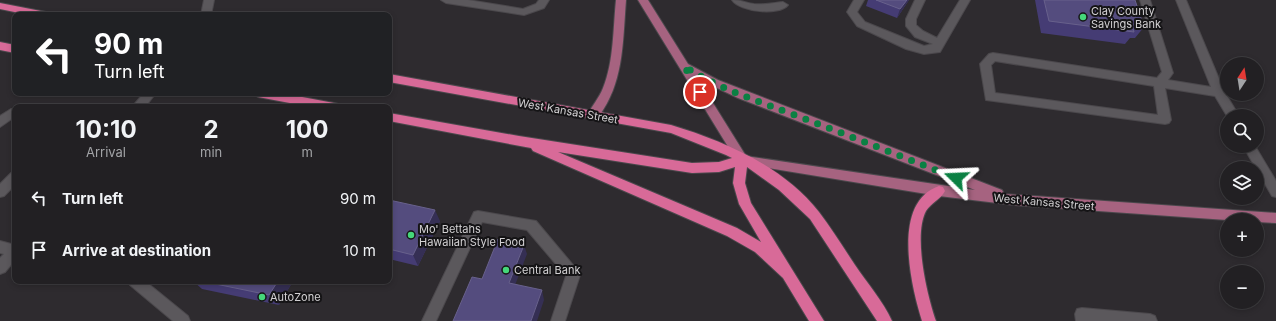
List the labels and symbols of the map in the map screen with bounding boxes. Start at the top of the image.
place label: Clay County Savings Bank [1091,4,1161,31]
marker: Clay County Savings Bank [1078,12,1088,22]
north arrow [1220,57,1264,101]
pin [683,75,717,109]
street label: West Kansas Street [517,95,619,127]
position arrow [935,157,977,199]
street label: West Kansas Street [993,191,1095,213]
place label: Mo' Bettahs Hawaiian Style Food [419,222,525,249]
marker: Mo' Bettahs Hawaiian Style Food [406,230,416,240]
place label: Central Bank [514,263,581,277]
marker: Central Bank [501,265,511,275]
place label: AutoZone [270,290,321,304]
marker: AutoZone [257,292,267,302]

